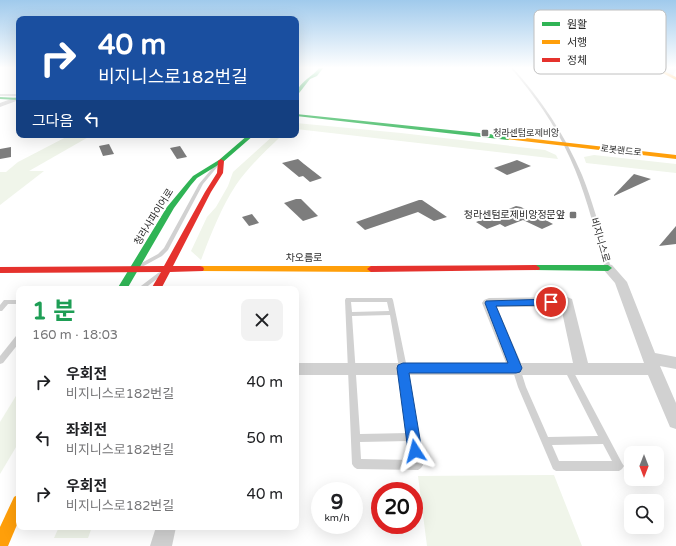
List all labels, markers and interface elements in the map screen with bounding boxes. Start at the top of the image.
legend [534,10,666,74]
text: 원활 [567,18,587,31]
text: 40 m [98,28,166,62]
icon: right [32,32,84,84]
text: 서행 [567,36,587,49]
text: 정체 [567,54,587,67]
text: 비지니스로182번길 [98,66,248,88]
icon: left [81,108,103,130]
text: 그다음 [32,112,73,130]
marker: 청라센텀로제비앙 [480,128,490,138]
place label: 청라센텀로제비앙 [493,128,559,139]
street label: 로봇랜드로 [600,143,642,159]
street label: 청라사파이어로 [132,187,176,247]
place label: 청라센텀로제비앙정문앞 [464,209,565,221]
marker: 청라센텀로제비앙정문앞 [568,210,578,220]
street label: 비지니스로 [588,216,612,264]
street label: 차오름로 [286,252,322,264]
pin [534,285,568,319]
icon: arrive [540,291,562,313]
text: 1 분 [32,297,75,326]
button: close [241,299,283,341]
text: 160 m · 18:03 [32,327,118,343]
text: 우회전 [66,365,107,383]
icon: right [32,371,54,393]
text: 40 m [246,373,283,391]
text: 비지니스로182번길 [66,386,174,402]
text: 좌회전 [66,421,107,439]
icon: left [32,427,54,449]
text: 50 m [246,429,283,447]
position arrow [394,430,436,472]
text: 비지니스로182번길 [66,442,174,458]
north arrow [624,446,664,486]
map controls [624,446,664,534]
text: 우회전 [66,477,107,495]
speed limit sign: 20 [371,482,423,534]
icon: right [32,483,54,505]
text: 40 m [246,485,283,503]
text: 9 [331,491,343,515]
button: search [624,494,664,534]
text: 비지니스로182번길 [66,498,174,514]
text: km/h [324,512,350,524]

